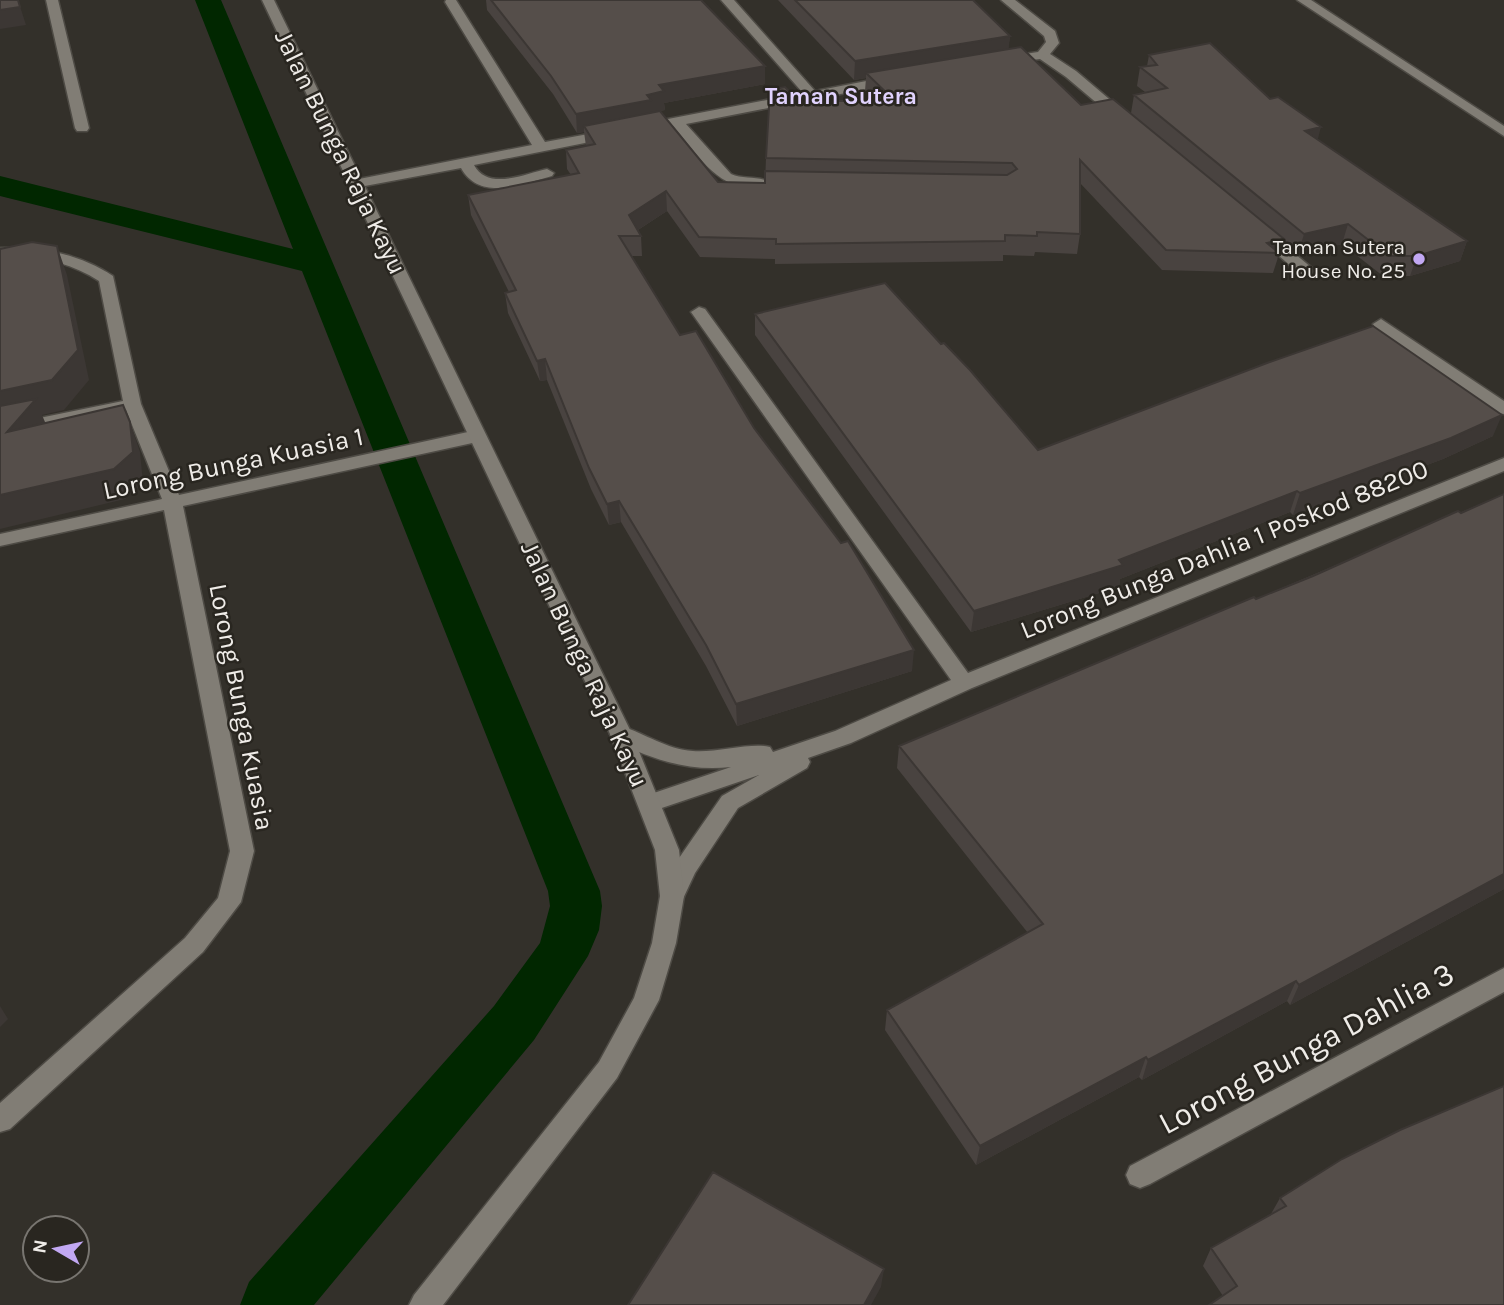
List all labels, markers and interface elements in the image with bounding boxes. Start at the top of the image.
street label: Jalan Bunga Raja Kayu [268,25,413,279]
district label: Taman Sutera [765,83,917,110]
place label: Taman Sutera House No. 25 [1273,235,1405,283]
marker: Taman Sutera House No. 25 [1411,251,1427,267]
street label: Lorong Bunga Kuasia 1 [100,421,366,506]
street label: Lorong Bunga Dahlia 1 Poskod 88200 [1016,453,1433,646]
street label: Jalan Bunga Raja Kayu [514,536,655,792]
street label: Lorong Bunga Kuasia [202,581,281,833]
street label: Lorong Bunga Dahlia 3 [1152,955,1460,1142]
north arrow [21,1214,91,1284]
text: N [28,1238,52,1255]

